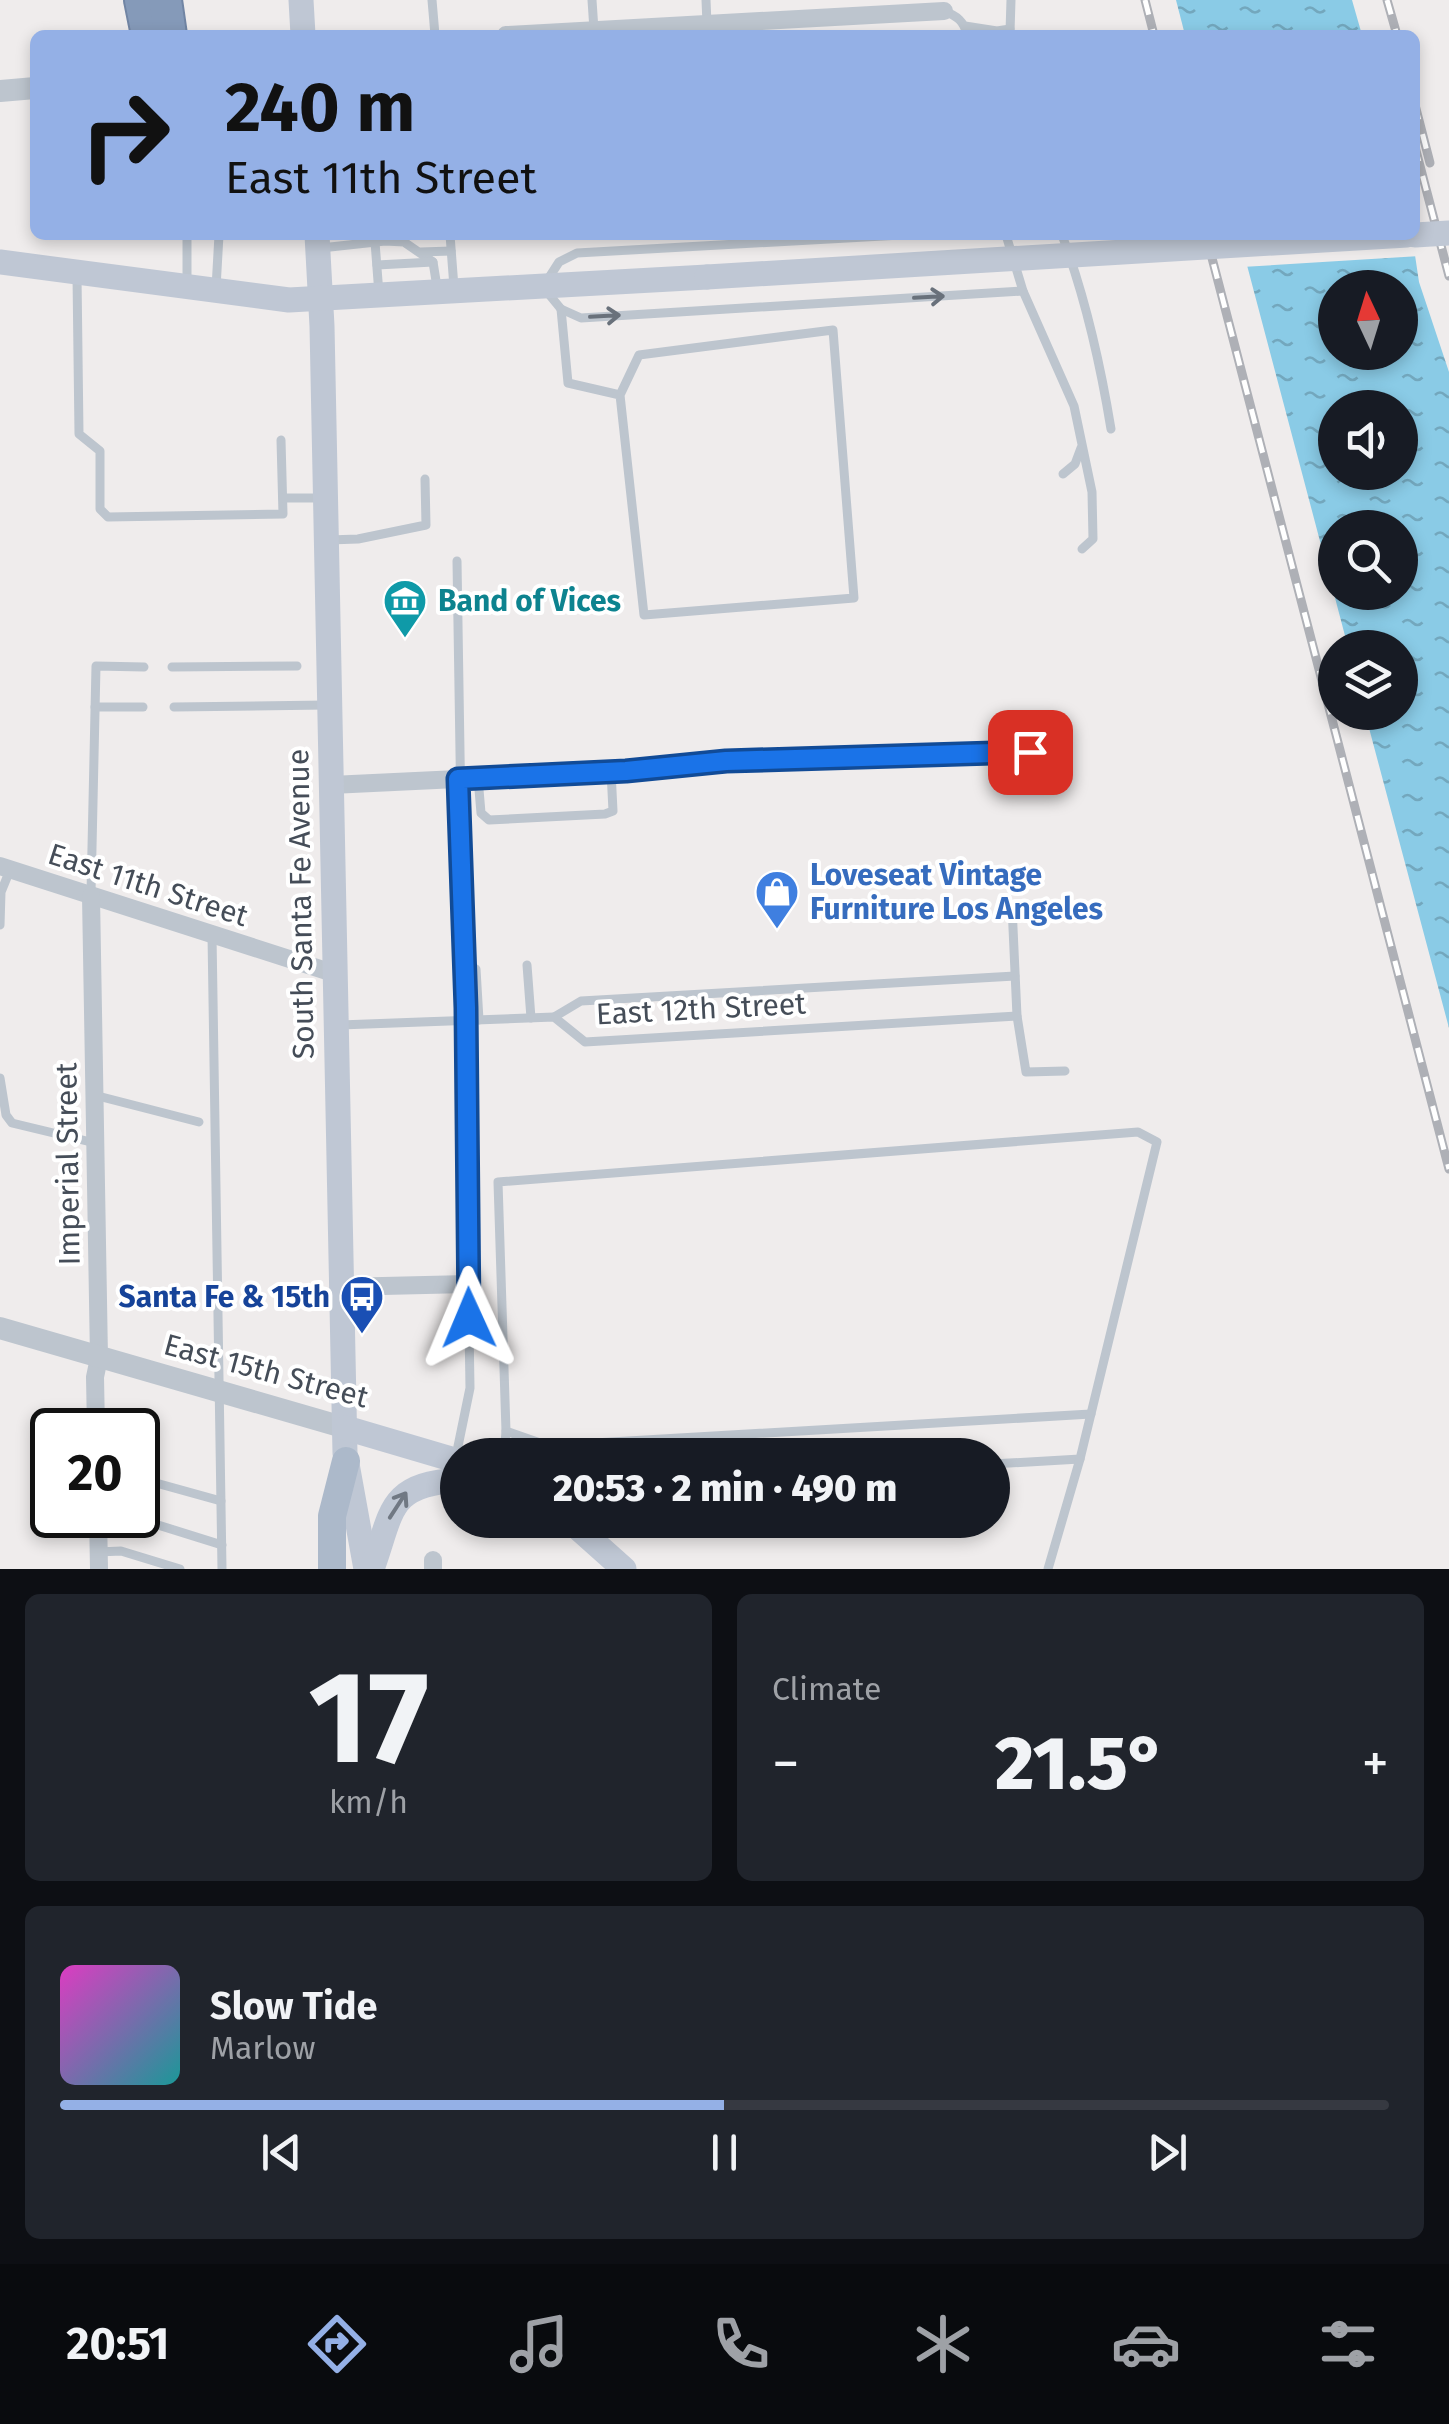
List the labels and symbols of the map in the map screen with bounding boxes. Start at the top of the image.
north arrow [1318,270,1418,370]
one-way arrow [912,287,945,306]
one-way arrow [588,306,620,325]
museum icon: Band of Vices [382,578,428,639]
place label: Band of Vices [438,583,621,619]
pin [988,710,1073,795]
street label: South Santa Fe Avenue [280,749,322,1059]
street label: East 11th Street [44,836,253,934]
place label: Loveseat Vintage Furniture Los Angeles [810,857,1103,927]
shop icon: Loveseat Vintage Furniture Los Angeles [754,869,800,930]
street label: East 12th Street [595,986,807,1032]
street label: Imperial Street [48,1062,88,1266]
position arrow [417,1266,521,1370]
bus stop icon: Santa Fe & 15th [339,1274,385,1335]
place label: Santa Fe & 15th [119,1279,330,1315]
street label: East 15th Street [160,1326,372,1416]
speed limit sign: 20 [30,1408,160,1538]
one-way arrow [388,1492,408,1520]

